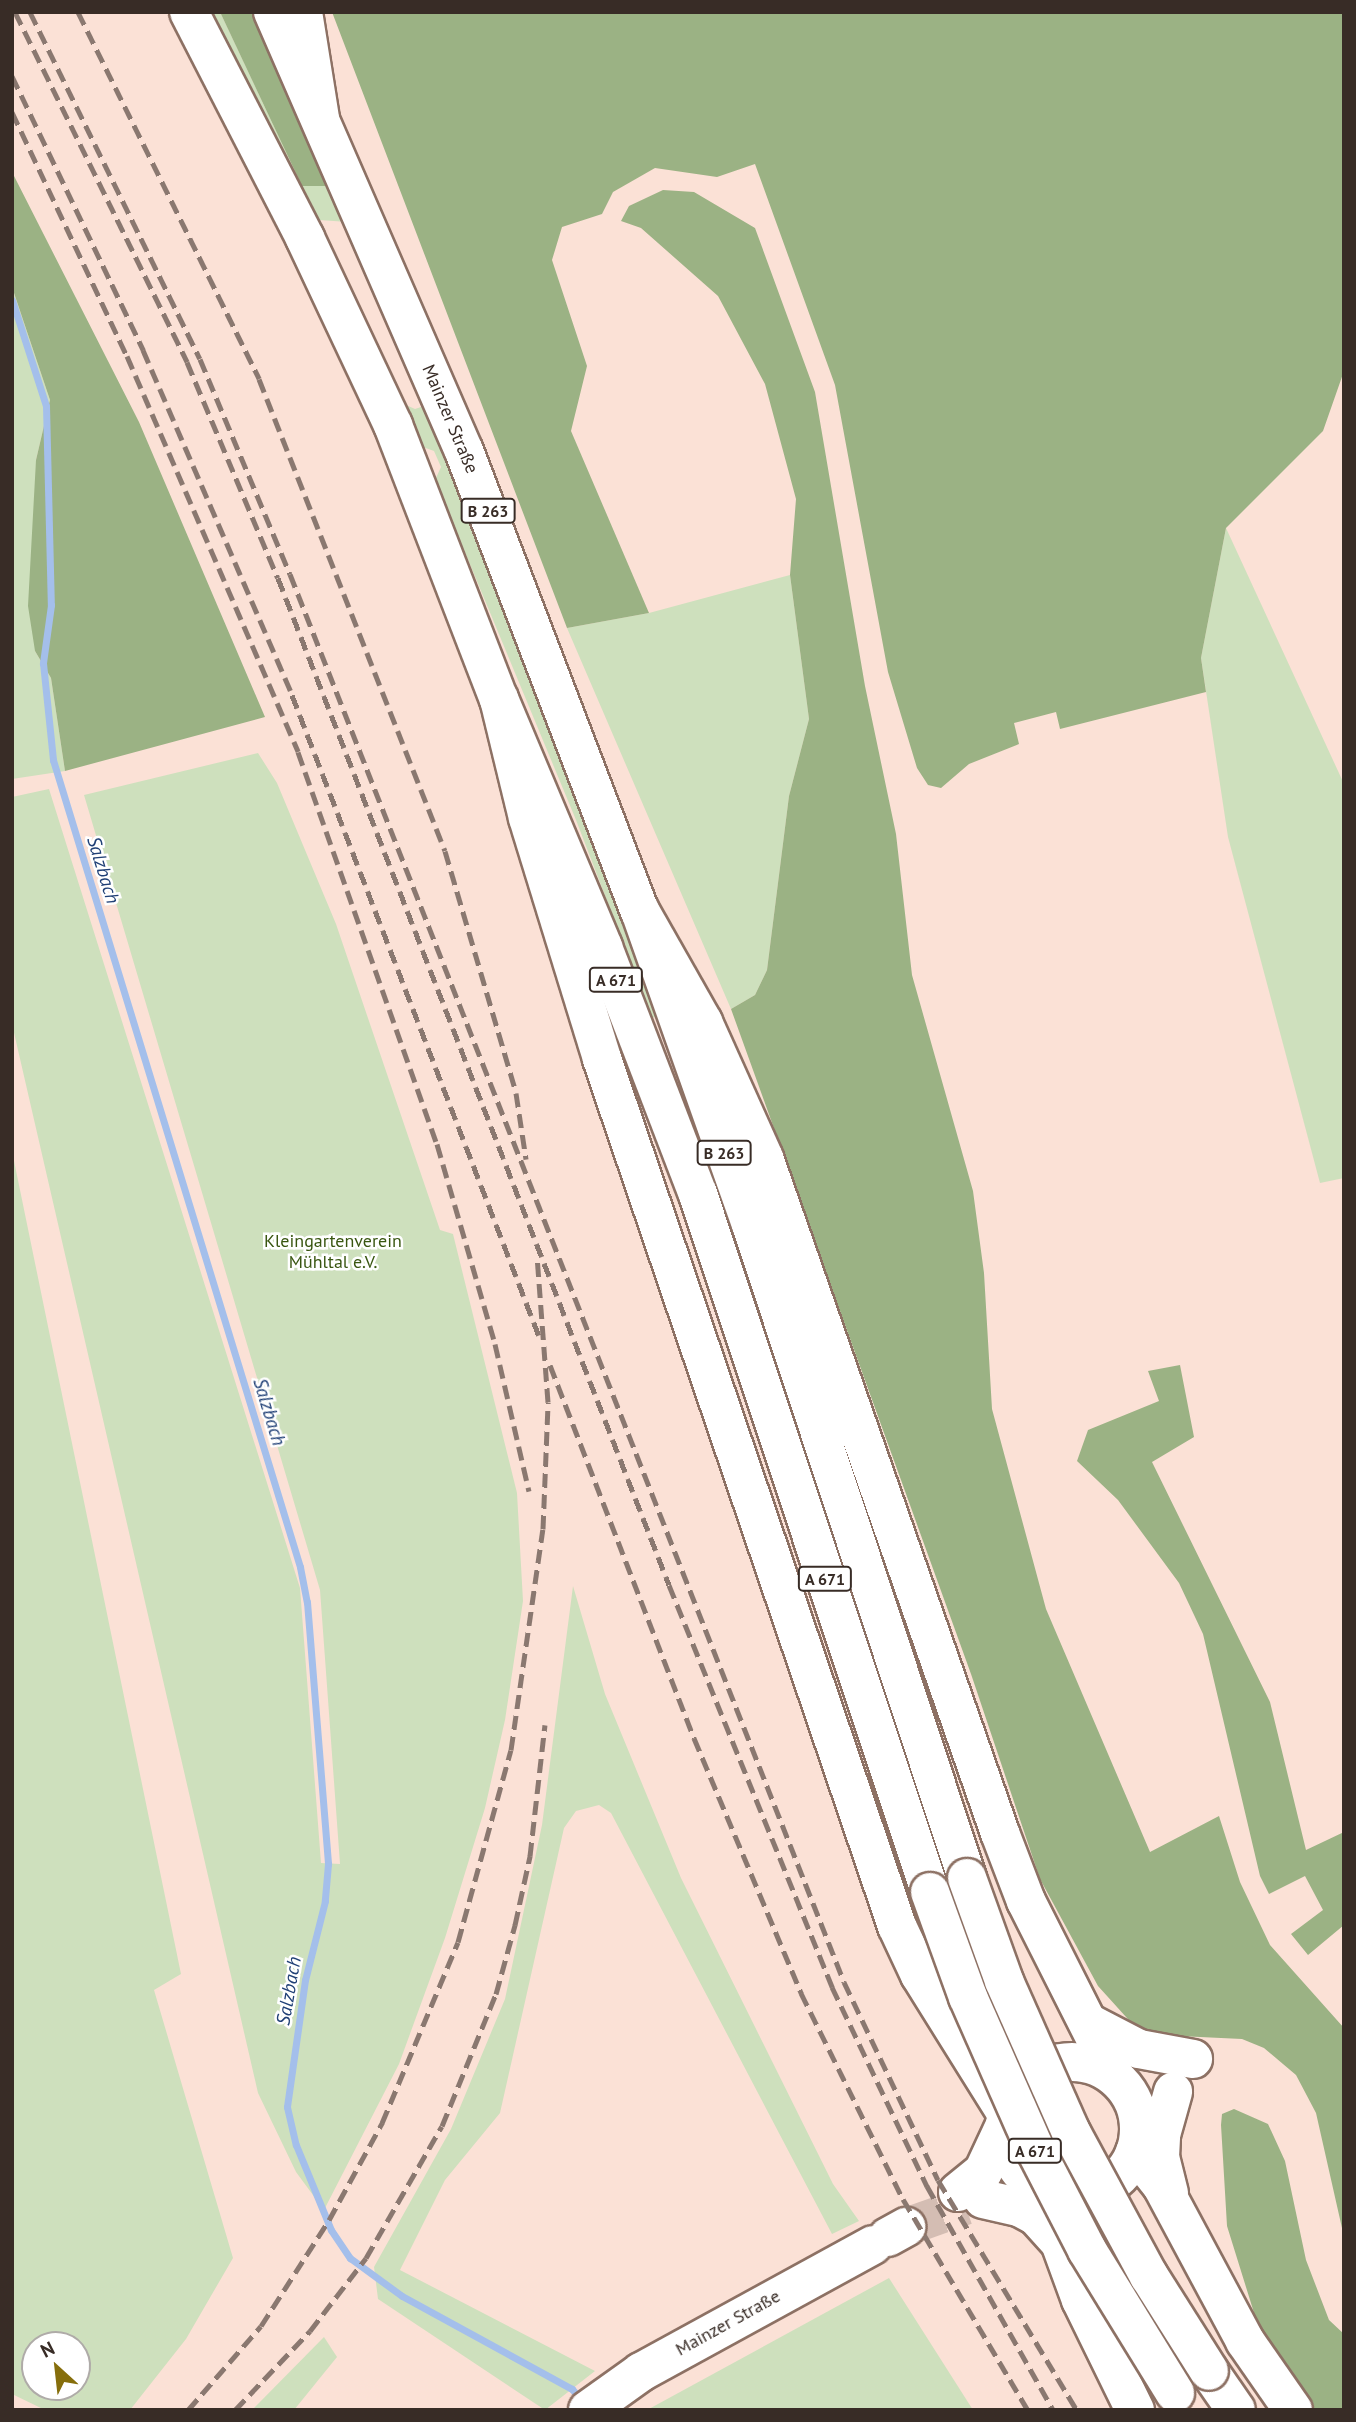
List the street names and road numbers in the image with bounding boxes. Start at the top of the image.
street label: Mainzer Straße [417,361,483,477]
road number: B 263 [460,498,516,524]
road number: A 671 [588,968,644,992]
road number: B 263 [696,1140,752,1166]
road number: A 671 [797,1567,853,1592]
road number: A 671 [1007,2138,1063,2164]
street label: Mainzer Straße [672,2285,784,2361]

